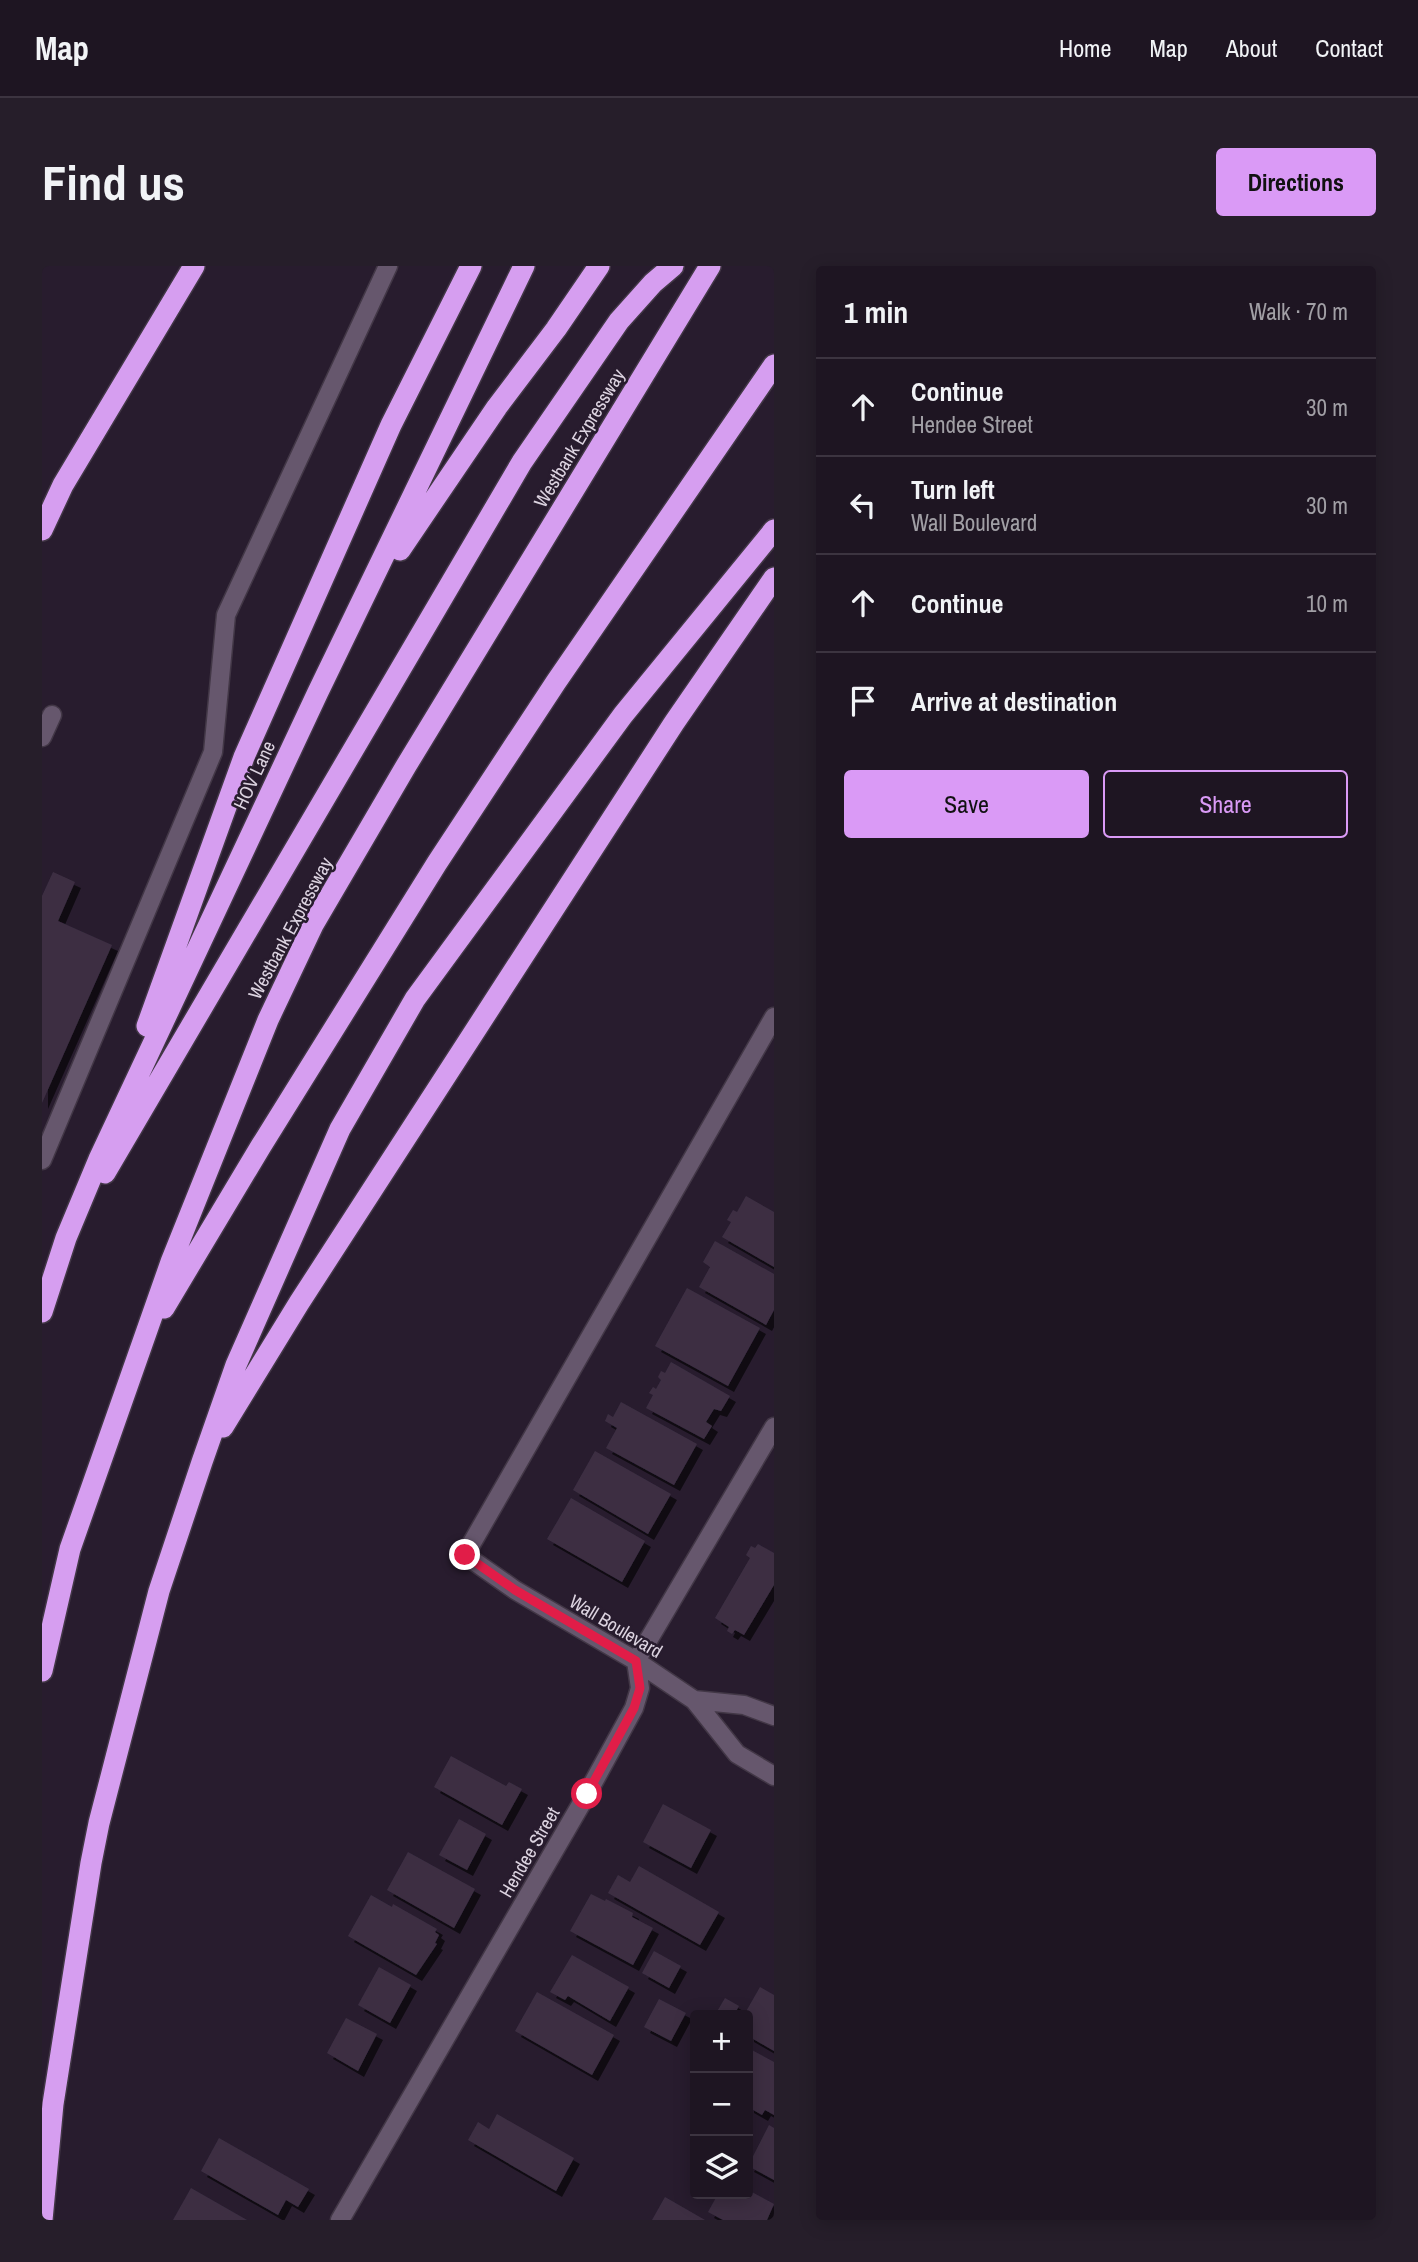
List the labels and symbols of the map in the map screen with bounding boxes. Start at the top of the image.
street label: Westbank Expressway [527,364,631,512]
street label: HOV Lane [227,737,281,813]
street label: Westbank Expressway [242,852,339,1004]
route end [449,1539,480,1570]
street label: Wall Boulevard [565,1588,667,1664]
route start [571,1778,602,1809]
street label: Hendee Street [493,1801,566,1902]

